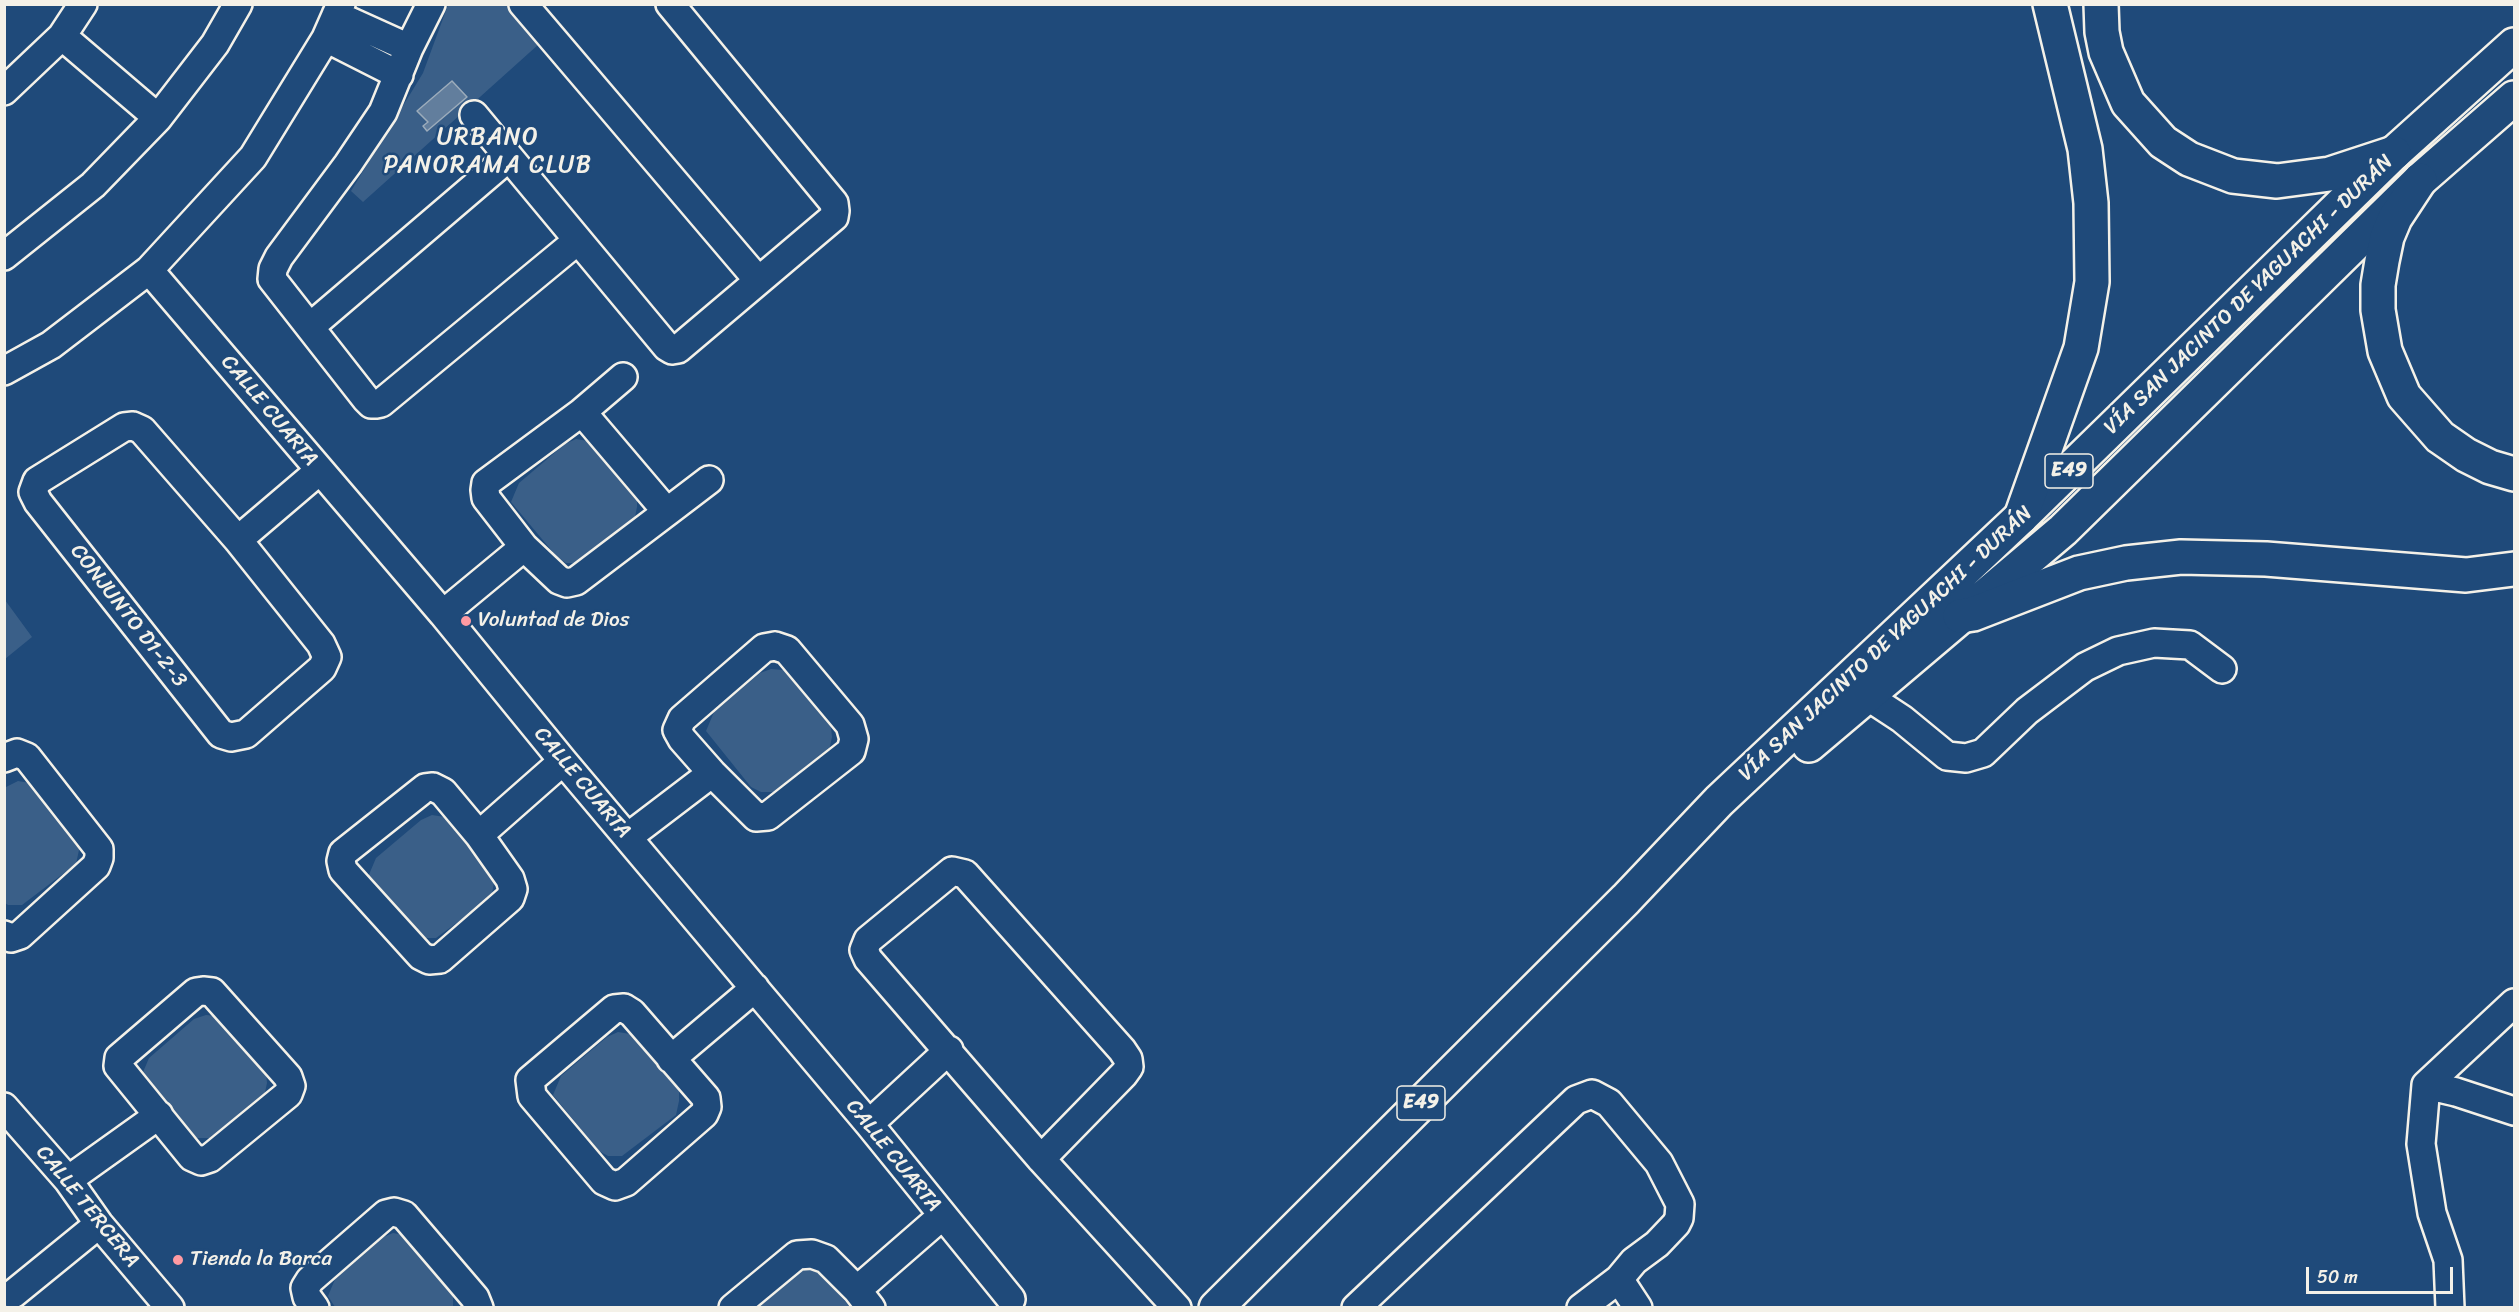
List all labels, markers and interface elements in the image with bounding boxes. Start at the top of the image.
district label: URBANO PANORAMA CLUB [384,124,592,180]
street label: VÍA SAN JACINTO DE YAGUACHI - DURÁN [2099,150,2399,440]
street label: CALLE CUARTA [215,350,323,472]
road number: E49 [2045,454,2093,488]
street label: VÍA SAN JACINTO DE YAGUACHI - DURÁN [1734,501,2038,787]
street label: CONJUNTO D1-2-3 [64,539,192,693]
place label: Voluntad de Dios [478,608,629,634]
marker: Voluntad de Dios [459,614,473,628]
street label: CALLE CUARTA [528,722,636,844]
road number: E49 [1397,1086,1445,1120]
street label: CALLE CUARTA [840,1095,946,1217]
street label: CALLE TERCERA [30,1141,144,1273]
place label: Tienda la Barca [190,1247,332,1273]
marker: Tienda la Barca [171,1253,185,1267]
scale bar [2309,1255,2456,1293]
text: 50 m [2317,1261,2358,1293]

